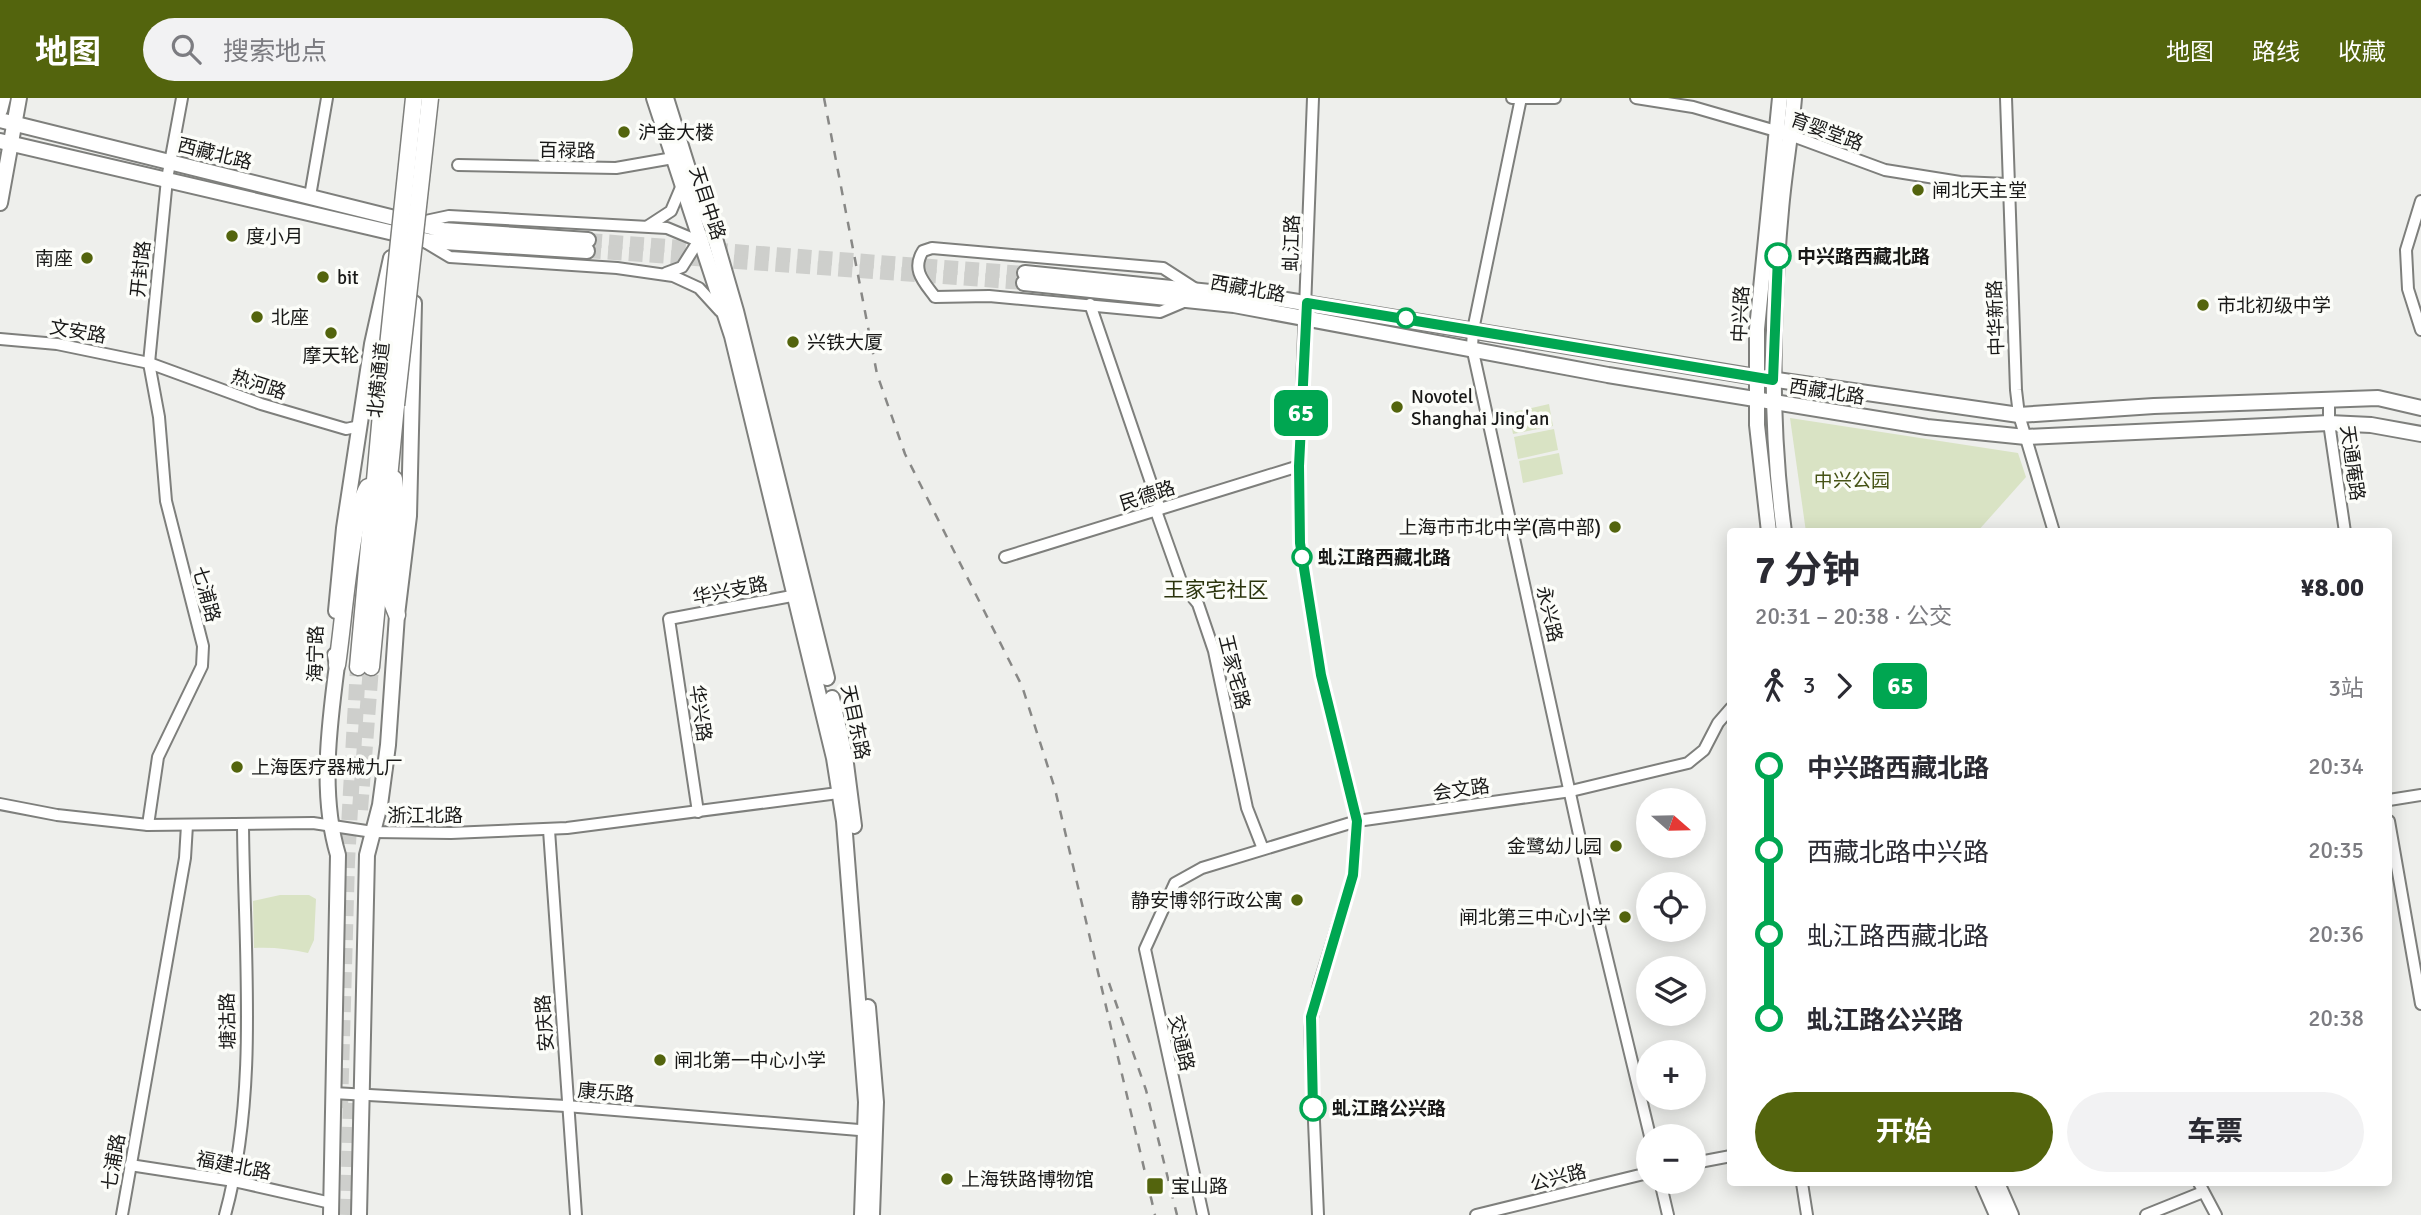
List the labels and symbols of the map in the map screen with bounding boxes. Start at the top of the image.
street label: 育婴堂路 [1787,108,1866,156]
place label: 沪金大楼 [638,121,714,145]
marker: 沪金大楼 [616,124,632,140]
street label: 西藏北路 [175,133,255,175]
street label: 百禄路 [538,139,596,163]
street label: 天目中路 [684,163,730,243]
place label: 闸北天主堂 [1932,179,2027,203]
marker: 闸北天主堂 [1910,182,1926,198]
street label: 虬江路 [1279,214,1305,272]
place label: 度小月 [246,225,303,249]
marker: 度小月 [224,228,240,244]
street label: 开封路 [126,239,156,299]
marker: 中兴路西藏北路 [1765,243,1791,269]
place label: 中兴路西藏北路 [1797,245,1930,269]
place label: 南座 [35,247,73,271]
marker: 南座 [79,250,95,266]
place label: bit [337,266,359,290]
marker: bit [315,269,331,285]
street label: 西藏北路 [1208,271,1287,307]
street label: 中华新路 [1983,280,2009,356]
street label: 中兴路 [1728,285,1754,343]
place label: 市北初级中学 [2217,294,2331,318]
marker: 市北初级中学 [2195,297,2211,313]
place label: 北座 [271,306,309,330]
unlabelled marker [1396,308,1416,328]
marker: 北座 [249,309,265,325]
street label: 文安路 [48,315,108,349]
marker: 摩天轮 [323,325,339,341]
place label: 兴铁大厦 [807,331,883,355]
marker: 兴铁大厦 [785,334,801,350]
street label: 北横通道 [363,341,395,419]
place label: 摩天轮 [302,344,360,368]
street label: 热河路 [228,365,290,405]
street label: 西藏北路 [1787,374,1866,410]
place label: Novotel Shanghai Jing'an [1411,385,1549,431]
line badge: 65 [1270,390,1332,436]
marker: Novotel Shanghai Jing'an [1389,399,1405,415]
street label: 天通庵路 [2335,424,2369,502]
park label: 中兴公园 [1814,469,1890,493]
street label: 民德路 [1116,476,1178,516]
place label: 上海市市北中学(高中部) [1398,516,1601,540]
marker: 上海市市北中学(高中部) [1607,519,1623,535]
place label: 虬江路西藏北路 [1318,546,1451,570]
marker: 虬江路西藏北路 [1292,547,1312,567]
street label: 七浦路 [187,564,225,625]
street label: 华兴支路 [691,572,770,610]
district label: 王家宅社区 [1164,577,1269,603]
street label: 永兴路 [1531,584,1567,645]
street label: 海宁路 [304,625,328,683]
street label: 王家宅路 [1213,632,1255,712]
street label: 华兴路 [684,683,716,743]
street label: 天目东路 [835,683,875,762]
place label: 上海医疗器械九厂 [251,756,403,780]
marker: 上海医疗器械九厂 [229,759,245,775]
street label: 会文路 [1431,774,1491,806]
north arrow [1636,788,1706,858]
street label: 浙江北路 [387,804,463,828]
place label: 金鹭幼儿园 [1507,835,1602,859]
marker: 金鹭幼儿园 [1608,838,1624,854]
place label: 静安博邻行政公寓 [1131,889,1283,913]
marker: 静安博邻行政公寓 [1289,892,1305,908]
place label: 闸北第三中心小学 [1459,906,1611,930]
marker: 闸北第三中心小学 [1617,909,1633,925]
street label: 塘沽路 [216,992,240,1050]
street label: 安庆路 [531,994,559,1052]
street label: 交通路 [1163,1013,1199,1074]
place label: 闸北第一中心小学 [674,1049,826,1073]
marker: 闸北第一中心小学 [652,1052,668,1068]
street label: 康乐路 [576,1079,635,1107]
marker: 虬江路公兴路 [1300,1095,1326,1121]
place label: 虬江路公兴路 [1332,1097,1446,1121]
street label: 七浦路 [97,1132,131,1192]
street label: 福建北路 [194,1147,273,1185]
street label: 公兴路 [1528,1159,1589,1197]
place label: 上海铁路博物馆 [961,1168,1094,1192]
marker: 上海铁路博物馆 [939,1171,955,1187]
place label: 宝山路 [1171,1175,1228,1199]
marker: 宝山路 [1145,1176,1165,1196]

